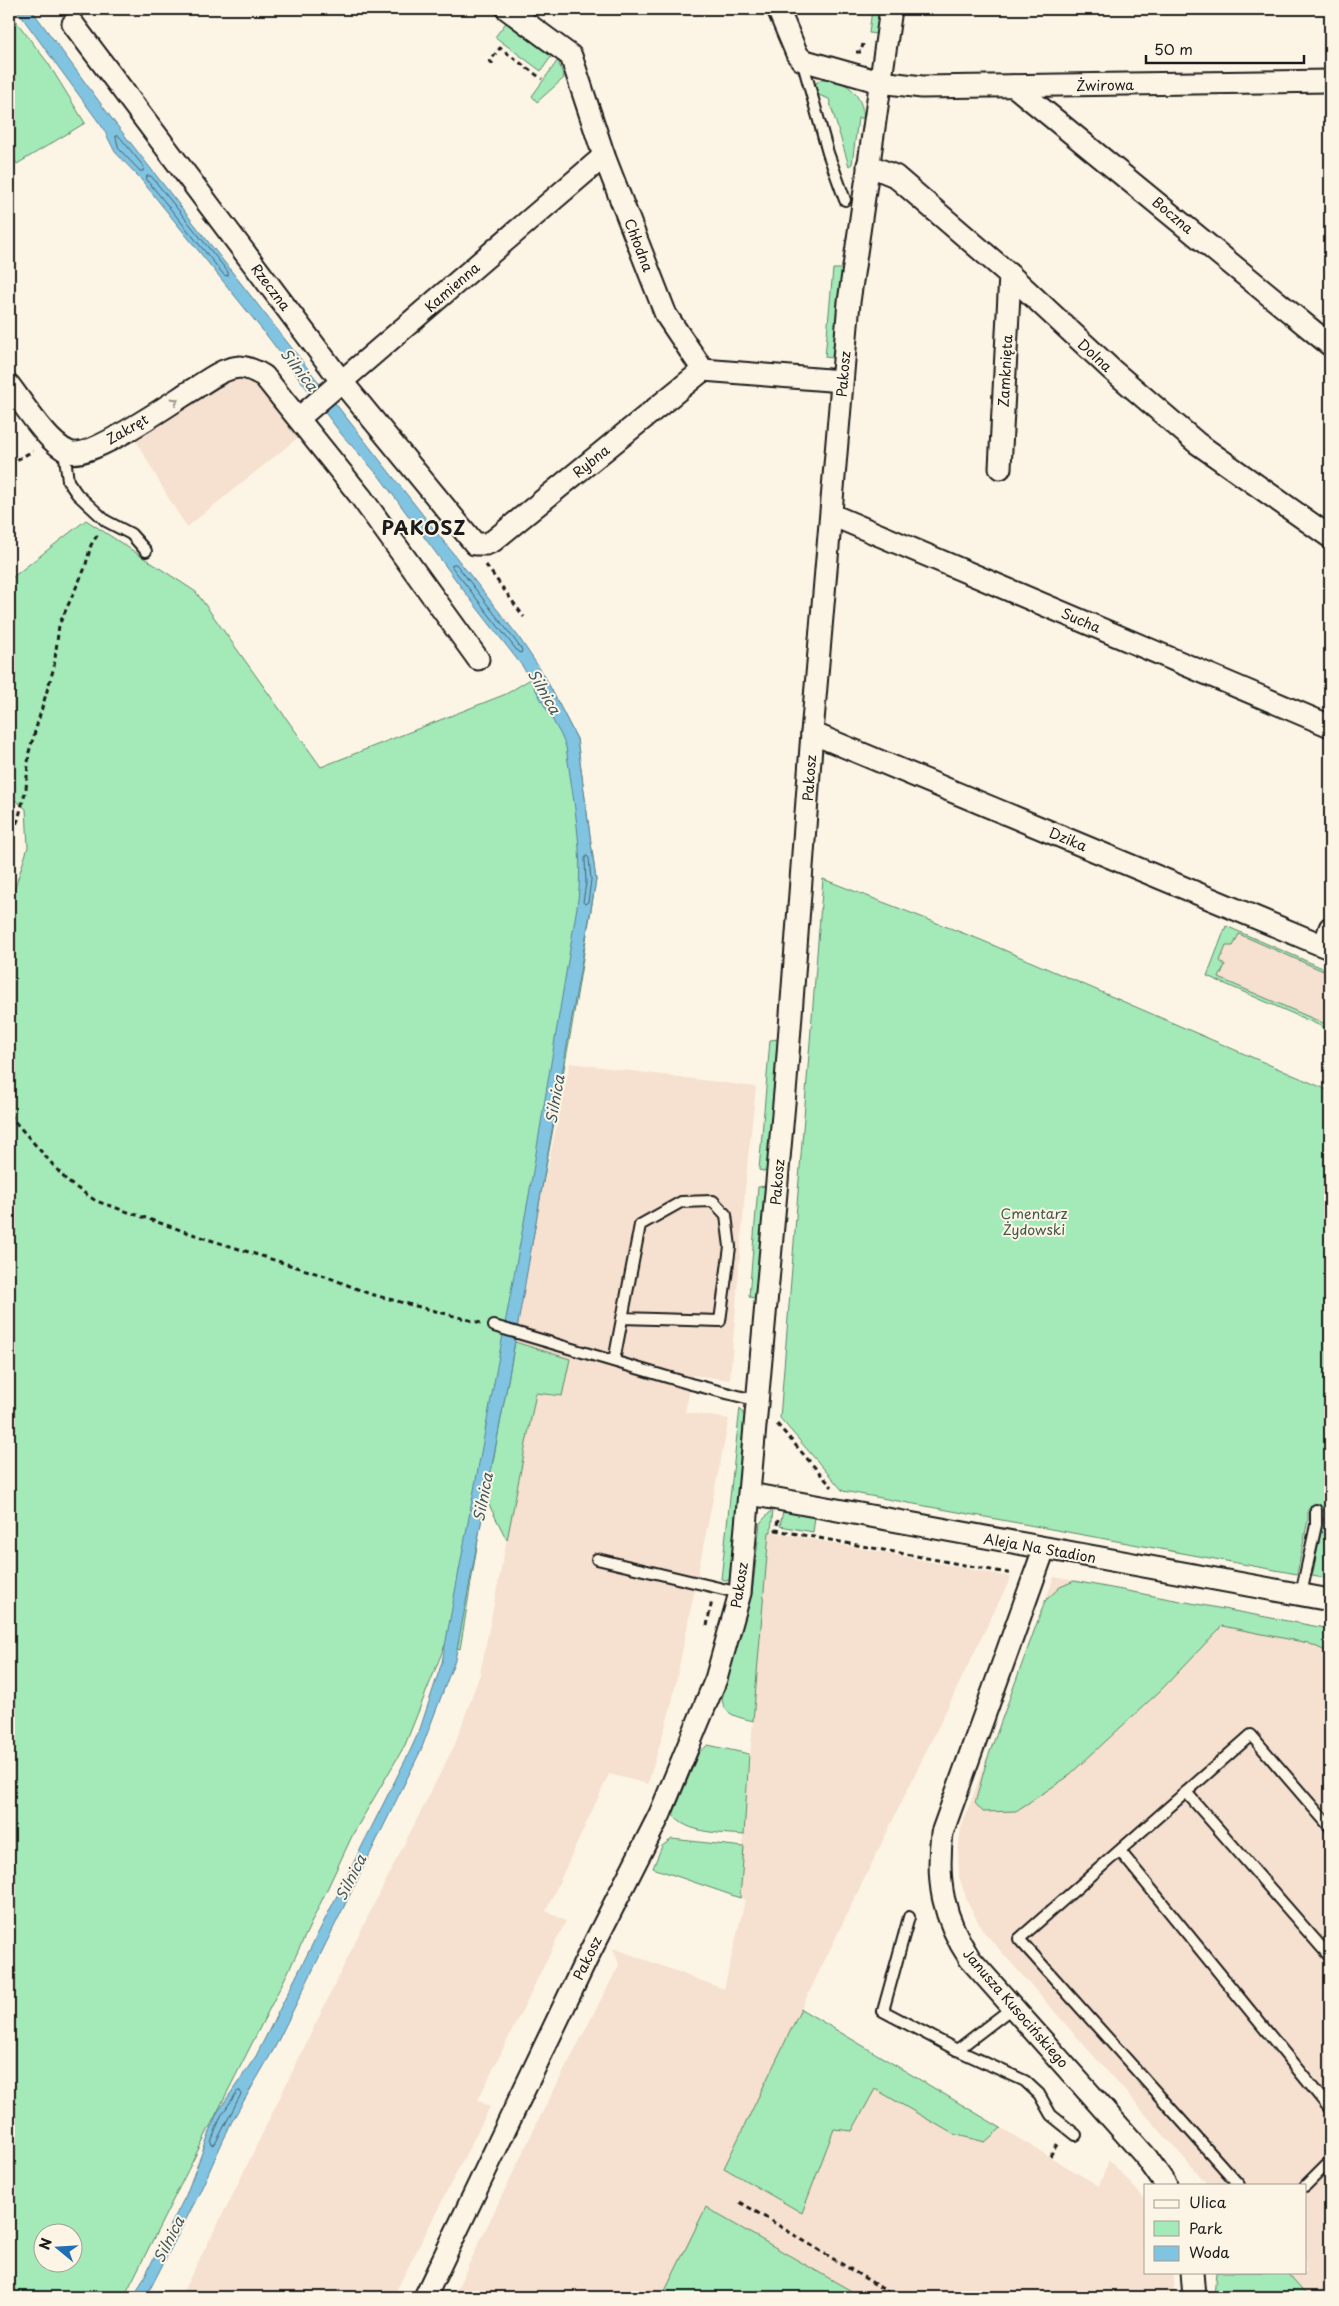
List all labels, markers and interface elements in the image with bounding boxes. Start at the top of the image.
scale bar [1146,32,1304,64]
text: 50 m [1154,37,1193,60]
street label: Żwirowa [1076,74,1134,96]
street label: Boczna [1148,192,1198,239]
street label: Chłodna [619,215,659,275]
street label: Kamienna [420,257,484,317]
street label: Rzeczna [246,259,296,315]
street label: Dolna [1073,333,1117,377]
street label: Zamknięta [993,334,1017,408]
water label: Silnica [276,343,324,396]
street label: Pakosz [831,350,855,398]
one-way arrow [169,398,178,408]
street label: Zakręt [102,408,152,449]
street label: Rybna [568,439,614,482]
district label: PAKOSZ [382,513,466,541]
street label: Sucha [1058,602,1104,638]
water label: Silnica [523,664,567,718]
street label: Pakosz [797,754,821,802]
street label: Dzika [1046,822,1091,856]
water label: Silnica [538,1072,570,1125]
street label: Pakosz [765,1158,789,1206]
park label: Cmentarz Żydowski [1001,1203,1068,1240]
water label: Silnica [466,1470,498,1523]
street label: Aleja Na Stadion [982,1528,1098,1568]
street label: Pakosz [725,1560,753,1610]
water label: Silnica [329,1850,372,1904]
street label: Pakosz [567,1932,607,1983]
street label: Janusza Kusocińskiego [958,1944,1074,2072]
legend [1144,2184,1306,2274]
text: Ulica [1189,2190,1227,2213]
water label: Silnica [147,2212,190,2266]
text: Park [1189,2216,1223,2239]
north arrow [32,2224,82,2274]
text: N [33,2235,57,2252]
text: Woda [1189,2240,1230,2263]

